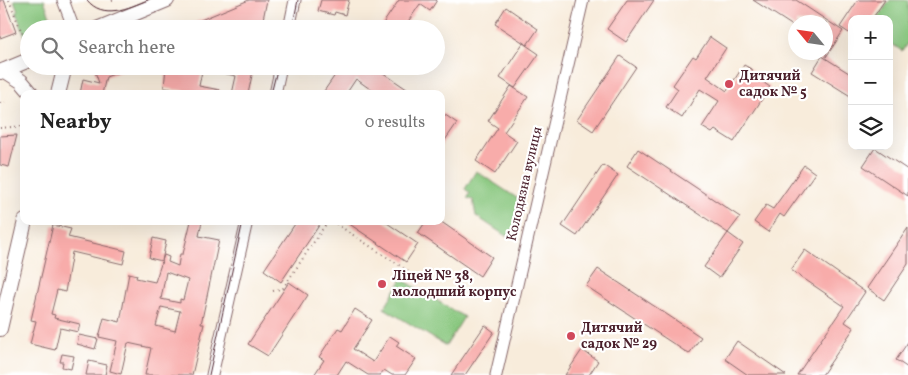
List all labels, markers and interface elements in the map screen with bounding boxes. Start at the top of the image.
north arrow [788,15,833,60]
map controls [848,15,893,150]
button: + [848,15,893,60]
search box [20,20,445,75]
icon: search [38,34,66,62]
text: Search here [78,35,175,61]
button: − [848,60,893,105]
place label: Дитячий садок № 5 [739,67,807,102]
marker: Дитячий садок № 5 [723,78,735,90]
button: layers [848,105,893,150]
text: Nearby [40,108,111,137]
text: 0 results [365,112,425,134]
street label: Колодязна вулиця [503,125,547,243]
place label: Ліцей № 38, молодший корпус [392,267,517,302]
marker: Ліцей № 38, молодший корпус [376,278,388,290]
place label: Дитячий садок № 29 [581,319,657,354]
marker: Дитячий садок № 29 [565,330,577,342]

